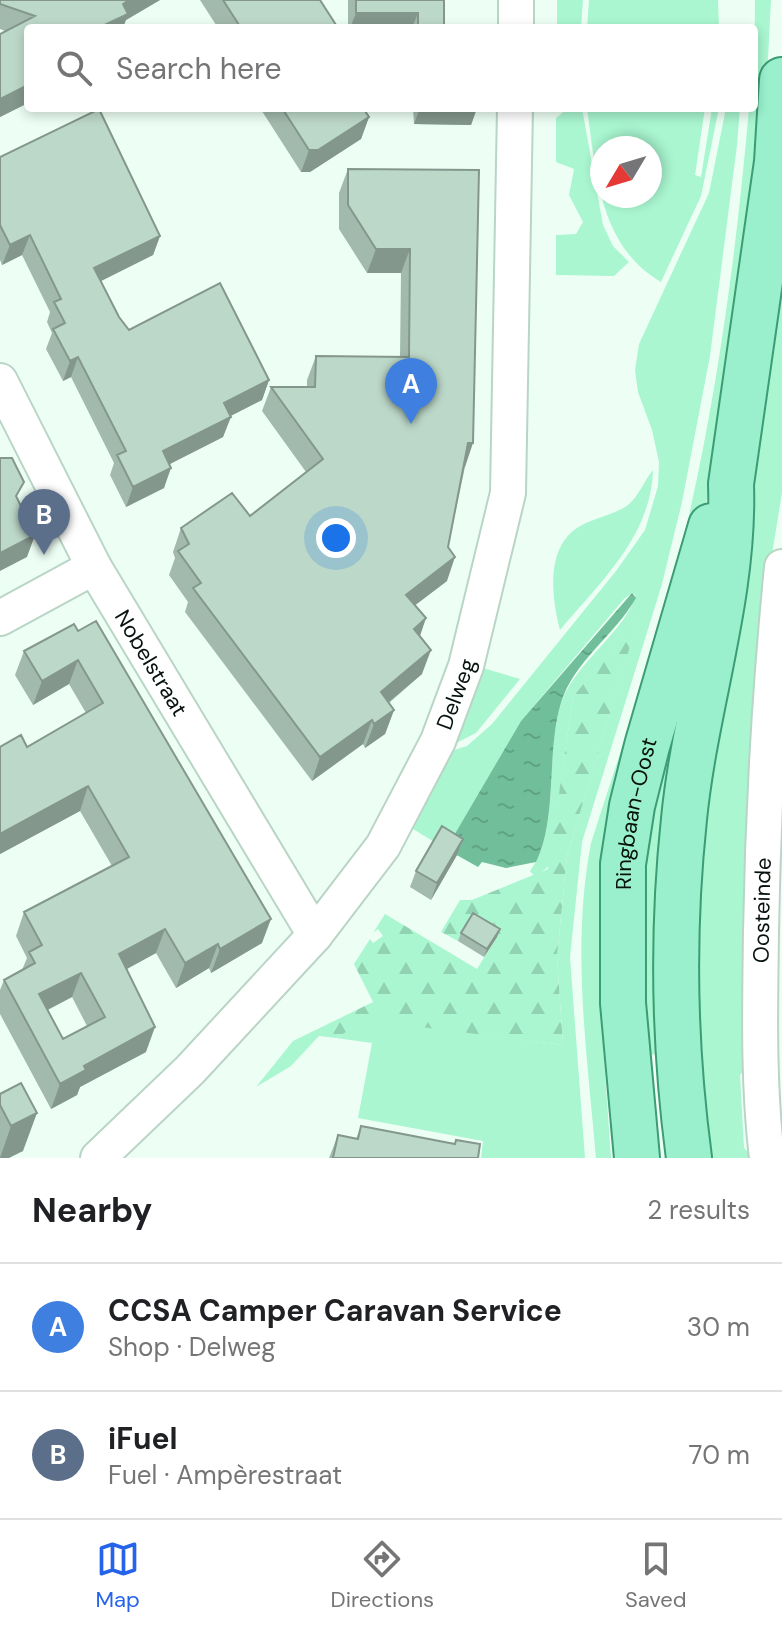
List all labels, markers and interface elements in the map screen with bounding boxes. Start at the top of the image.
search box [24,24,758,112]
icon: search [52,46,96,90]
text: Search here [116,49,282,88]
north arrow [590,136,662,208]
pin: A [385,358,437,424]
pin: B [18,489,70,555]
your location [316,518,356,558]
street label: Nobelstraat [108,604,195,721]
street label: Delweg [429,656,482,734]
street label: Ringbaan-Oost [609,734,663,890]
street label: Oosteinde [746,857,777,963]
text: Nearby [32,1188,152,1233]
text: 2 results [647,1193,750,1227]
text: CCSA Camper Caravan Service [108,1291,562,1330]
text: A [49,1310,67,1344]
text: 30 m [687,1310,750,1344]
text: Shop · Delweg [108,1330,276,1364]
text: iFuel [108,1419,177,1458]
text: B [50,1438,66,1472]
text: 70 m [689,1438,750,1472]
text: Fuel · Ampèrestraat [108,1458,342,1492]
tab: Map [95,1537,140,1614]
tab: Directions [331,1537,434,1614]
tab: Saved [625,1537,687,1614]

